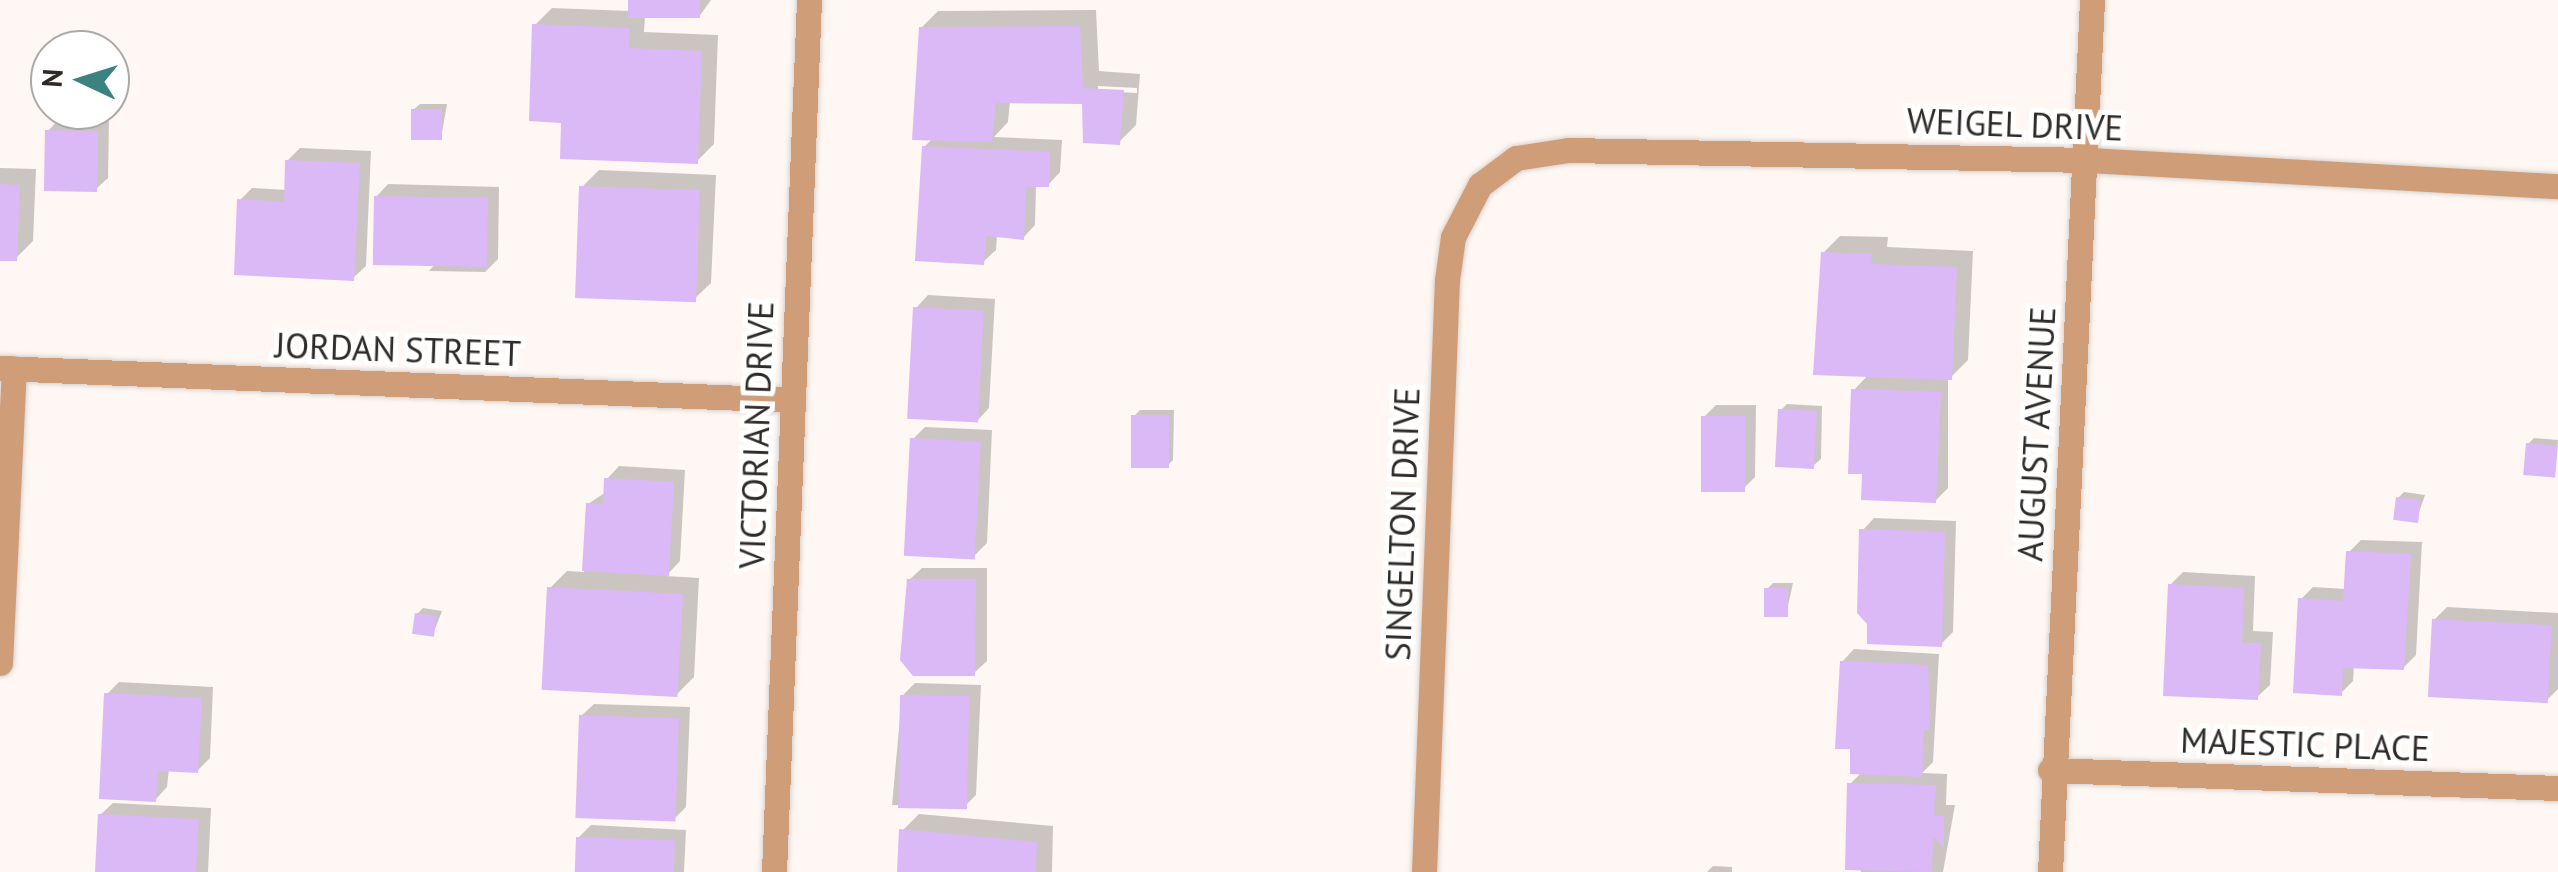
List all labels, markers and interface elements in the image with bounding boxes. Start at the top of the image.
north arrow [30,30,130,130]
text: N [32,68,71,88]
street label: WEIGEL DRIVE [1905,99,2125,149]
street label: VICTORIAN DRIVE [730,301,782,569]
street label: AUGUST AVENUE [2008,304,2064,564]
street label: JORDAN STREET [274,324,522,374]
street label: SINGELTON DRIVE [1376,387,1428,661]
street label: MAJESTIC PLACE [2179,719,2431,769]

